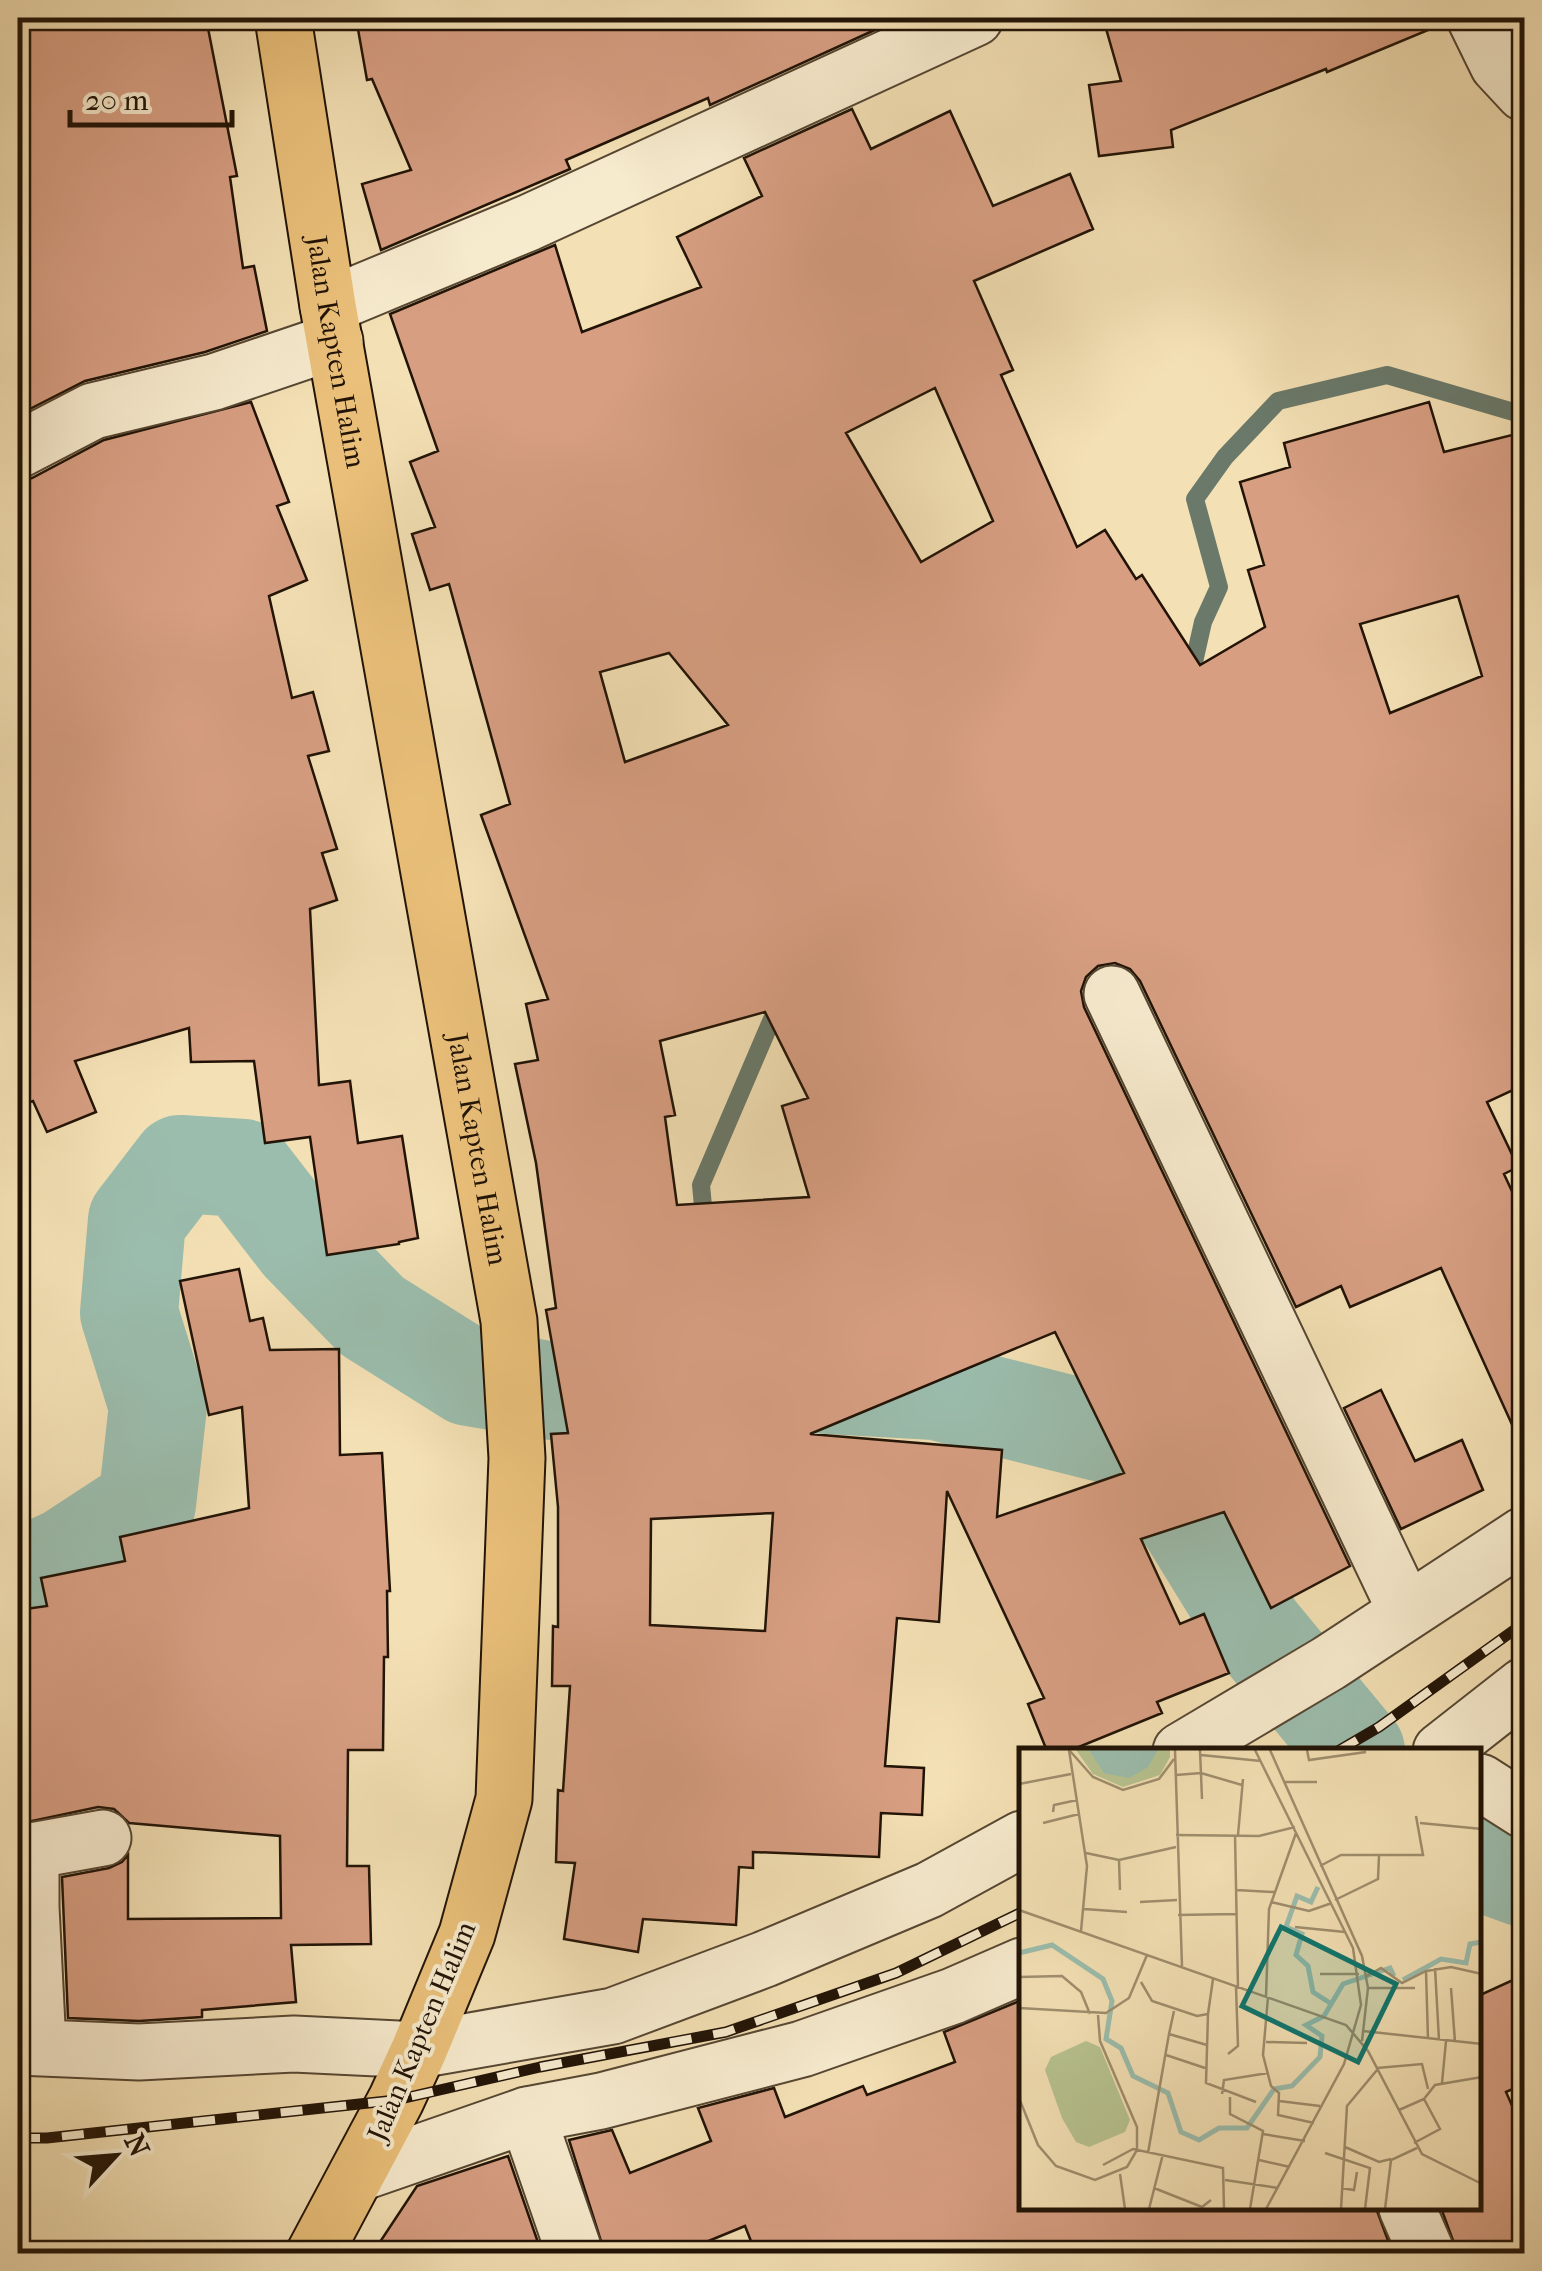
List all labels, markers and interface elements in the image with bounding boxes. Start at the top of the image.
scale bar [70,65,232,127]
text: 20 m [85,83,148,118]
street label: Jalan Kapten Halim [300,231,373,471]
street label: Jalan Kapten Halim [441,1029,515,1269]
inset map [1019,1748,1482,2211]
street label: Jalan Kapten Halim [360,1916,483,2148]
north arrow [65,2106,165,2206]
text: N [118,2128,157,2163]

